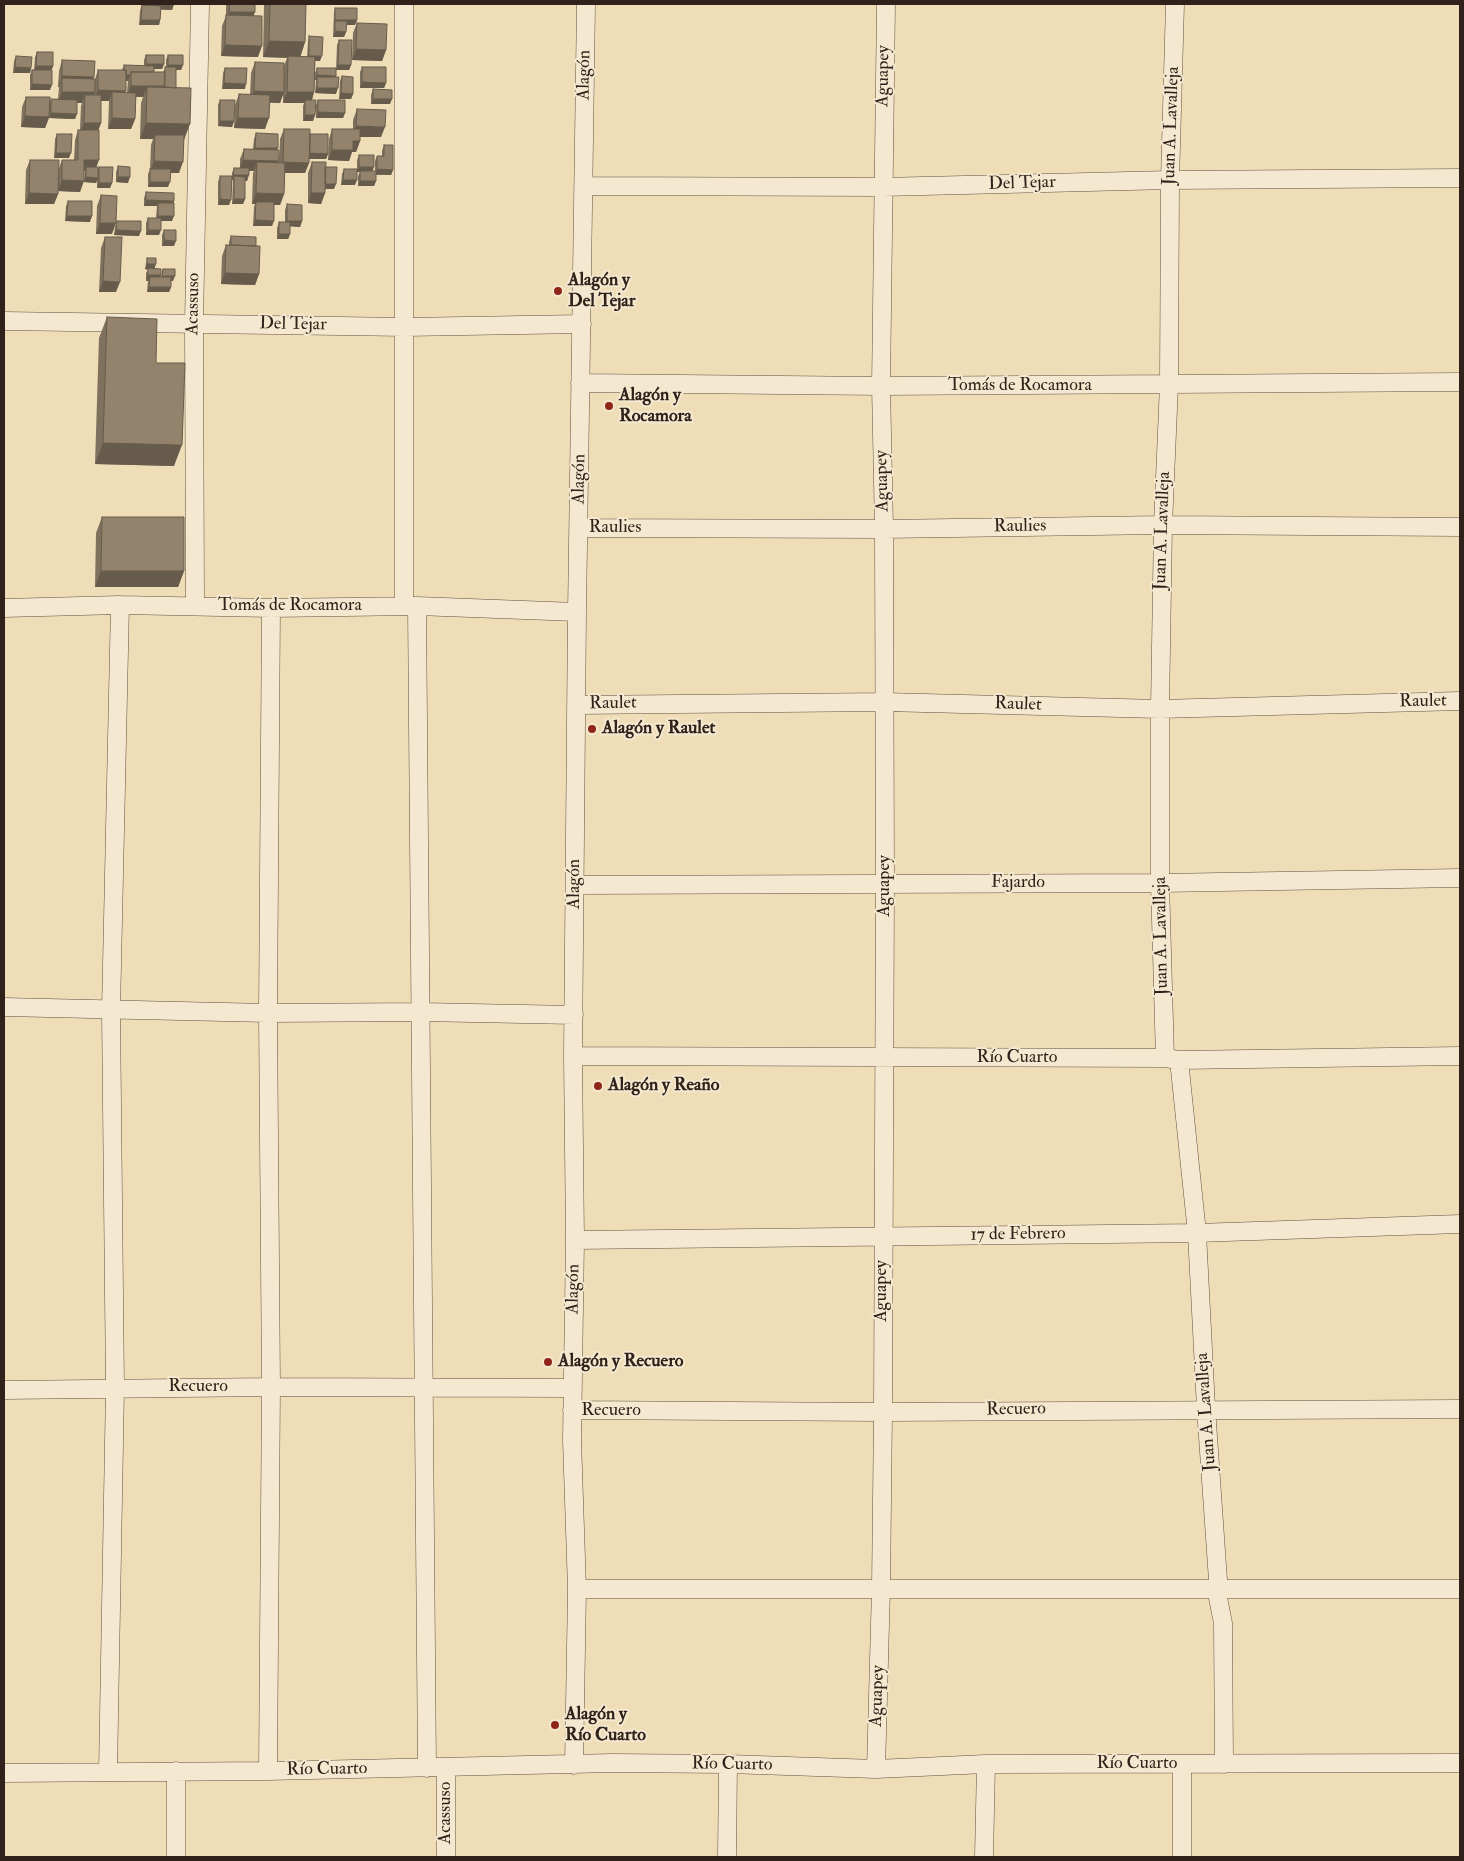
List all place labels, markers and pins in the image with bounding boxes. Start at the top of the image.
place label: Alagón y Del Tejar [568,270,635,312]
marker: Alagón y Del Tejar [552,285,564,297]
place label: Alagón y Rocamora [619,385,692,428]
marker: Alagón y Rocamora [603,400,615,412]
place label: Alagón y Raulet [602,718,715,740]
marker: Alagón y Raulet [586,723,598,735]
place label: Alagón y Reaño [608,1075,719,1097]
marker: Alagón y Reaño [592,1080,604,1092]
place label: Alagón y Recuero [558,1351,683,1373]
marker: Alagón y Recuero [542,1356,554,1368]
place label: Alagón y Río Cuarto [565,1704,646,1746]
marker: Alagón y Río Cuarto [549,1719,561,1731]

